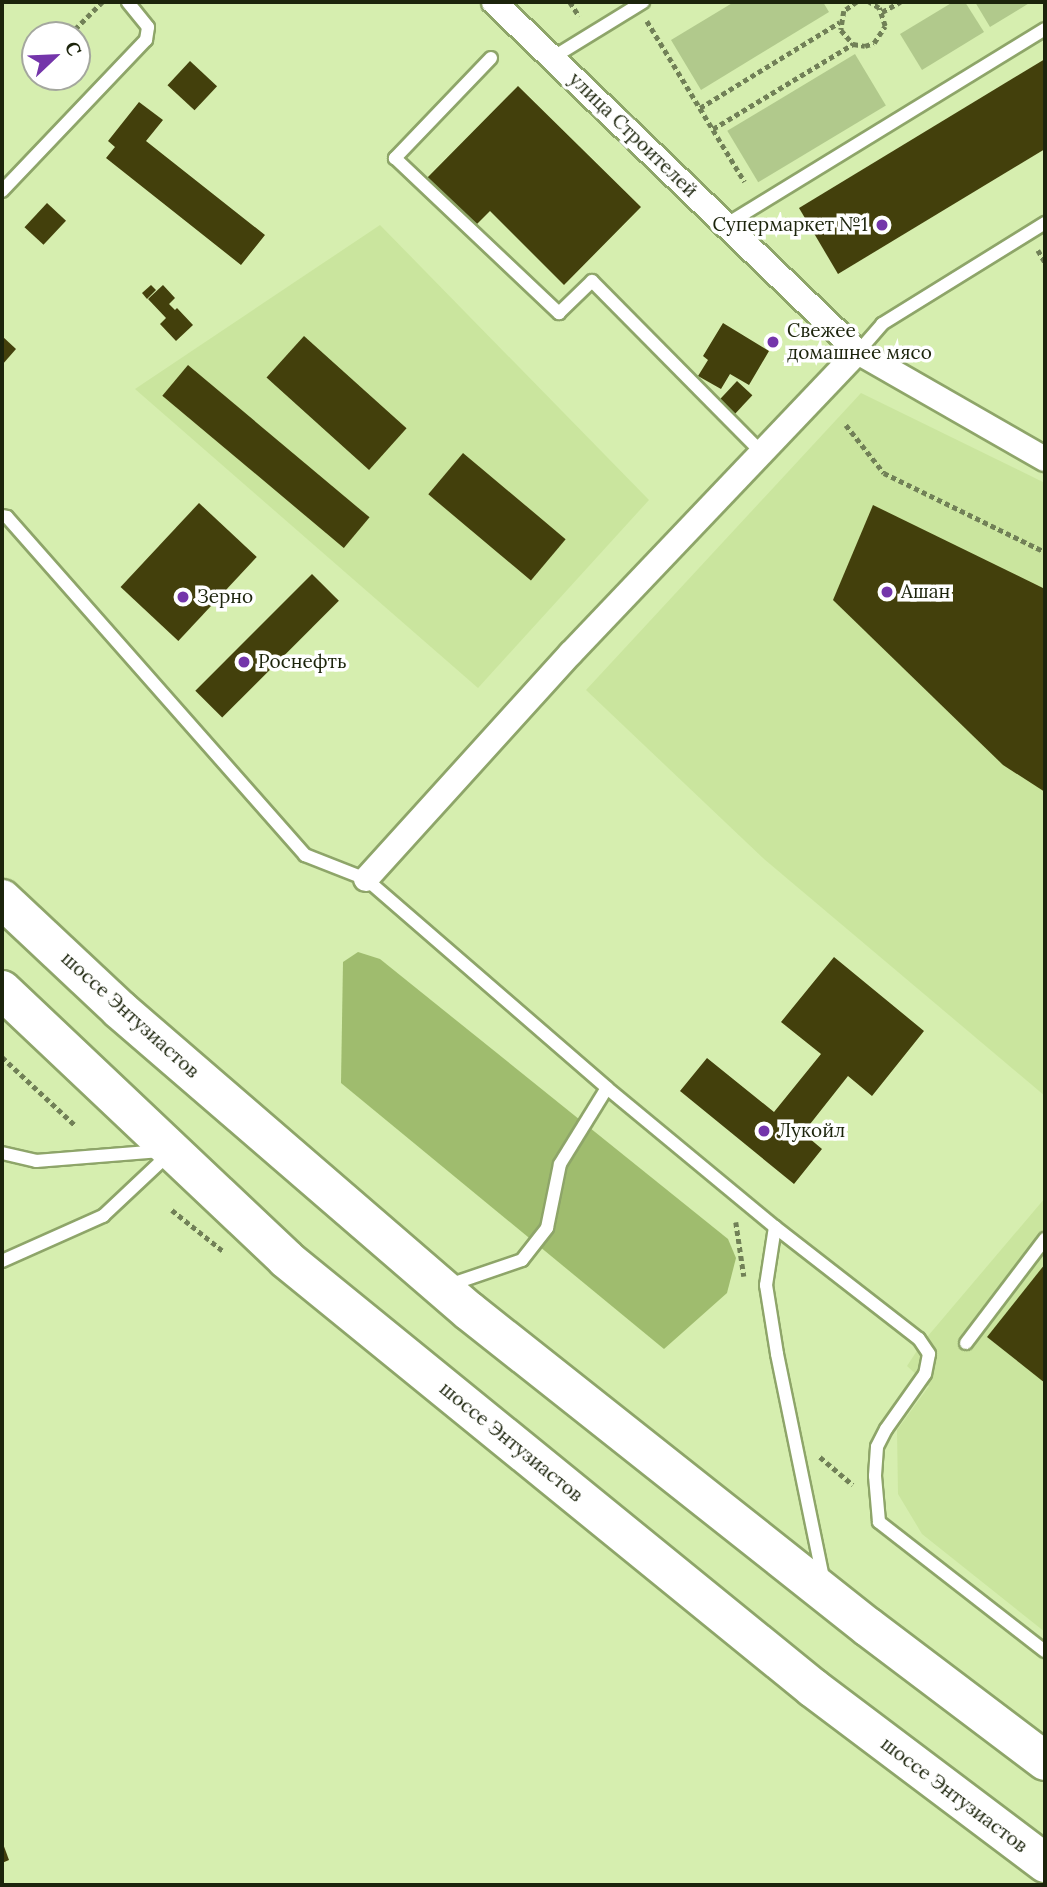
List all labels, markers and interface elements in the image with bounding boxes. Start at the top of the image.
north arrow [21,21,91,91]
text: С [60,38,87,59]
street label: улица Строителей [564,68,702,202]
place label: Супермаркет №1 [713,214,868,236]
marker: Супермаркет №1 [874,217,890,233]
place label: Свежее домашнее мясо [787,320,932,364]
marker: Свежее домашнее мясо [765,334,781,350]
place label: Ашан [901,581,950,603]
marker: Ашан [879,584,895,600]
place label: Зерно [197,586,253,608]
marker: Зерно [175,589,191,605]
place label: Роснефть [258,651,347,673]
marker: Роснефть [236,654,252,670]
street label: шоссе Энтузиастов [56,947,204,1083]
place label: Лукойл [778,1120,845,1142]
marker: Лукойл [756,1123,772,1139]
street label: шоссе Энтузиастов [435,1377,587,1507]
street label: шоссе Энтузиастов [876,1732,1032,1858]

